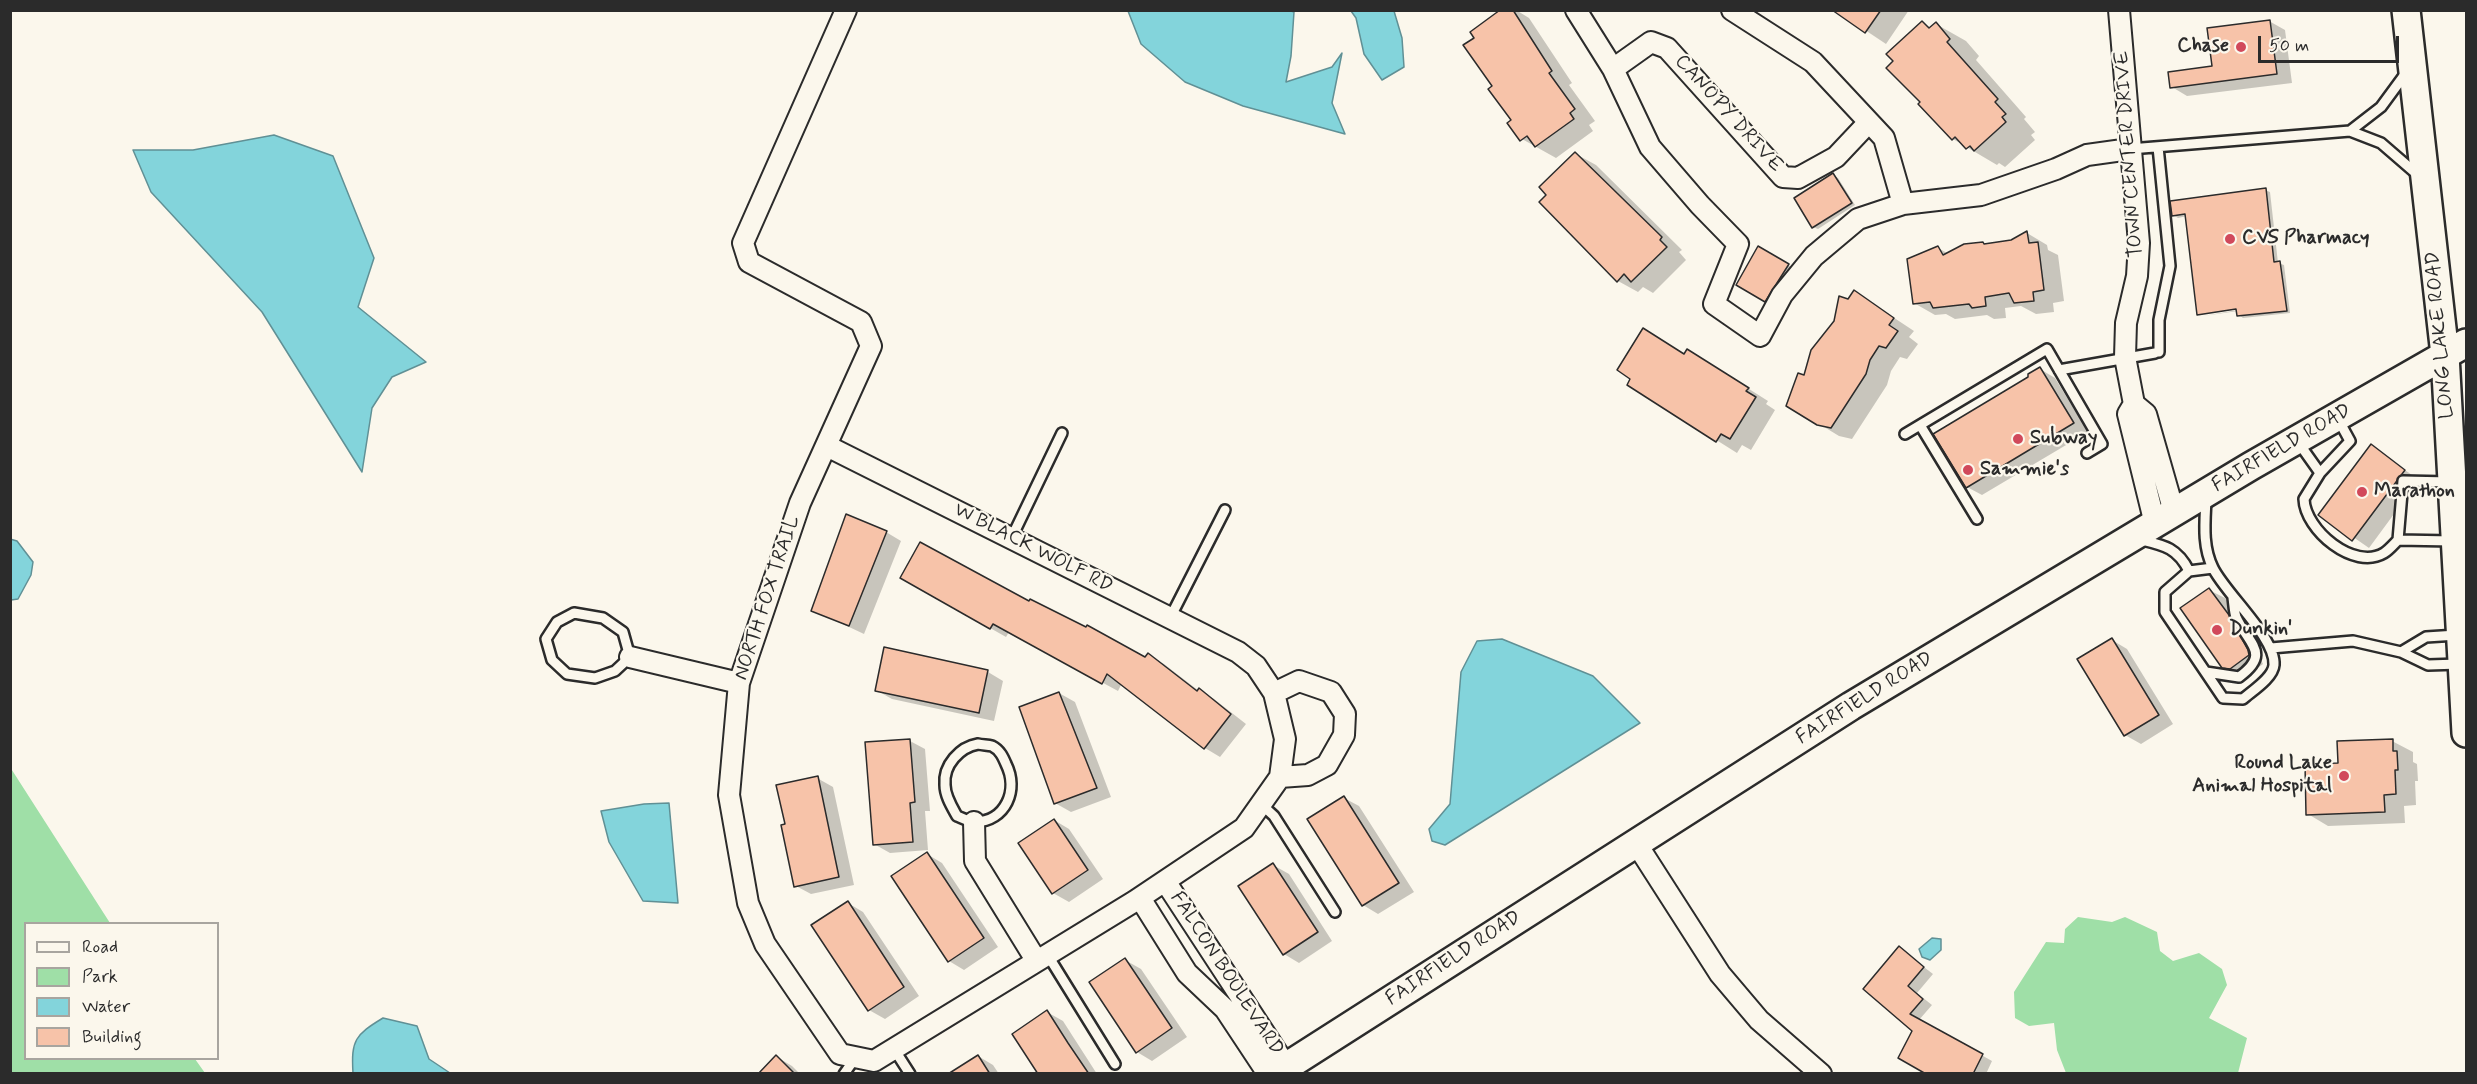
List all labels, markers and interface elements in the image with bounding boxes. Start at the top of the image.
scale bar [2261,24,2402,62]
text: 50 m [2269,34,2309,58]
place label: Chase [2177,35,2229,59]
marker: Chase [2234,40,2248,54]
street label: CANOPY DRIVE [1669,50,1787,178]
street label: TOWN CENTER DRIVE [2111,50,2149,258]
place label: CVS Pharmacy [2242,227,2370,251]
marker: CVS Pharmacy [2223,232,2237,246]
street label: LONG LAKE ROAD [2422,250,2460,420]
street label: FAIRFIELD ROAD [2208,399,2356,499]
place label: Subway [2030,427,2097,451]
marker: Subway [2011,432,2025,446]
place label: Sammie's [1980,458,2069,482]
marker: Sammie's [1961,463,1975,477]
place label: Marathon [2374,480,2455,504]
marker: Marathon [2355,485,2369,499]
street label: W BLACK WOLF RD [950,499,1116,599]
street label: NORTH FOX TRAIL [730,513,806,683]
place label: Dunkin' [2229,618,2292,642]
marker: Dunkin' [2210,623,2224,637]
street label: FAIRFIELD ROAD [1792,647,1938,751]
place label: Round Lake Animal Hospital [2192,752,2332,799]
marker: Round Lake Animal Hospital [2337,769,2351,783]
street label: FALCON BOULEVARD [1164,888,1288,1060]
street label: FAIRFIELD ROAD [1382,906,1526,1012]
legend [24,922,219,1060]
text: Road [82,935,118,959]
text: Park [82,965,118,989]
text: Water [82,995,130,1019]
text: Building [82,1025,142,1049]

